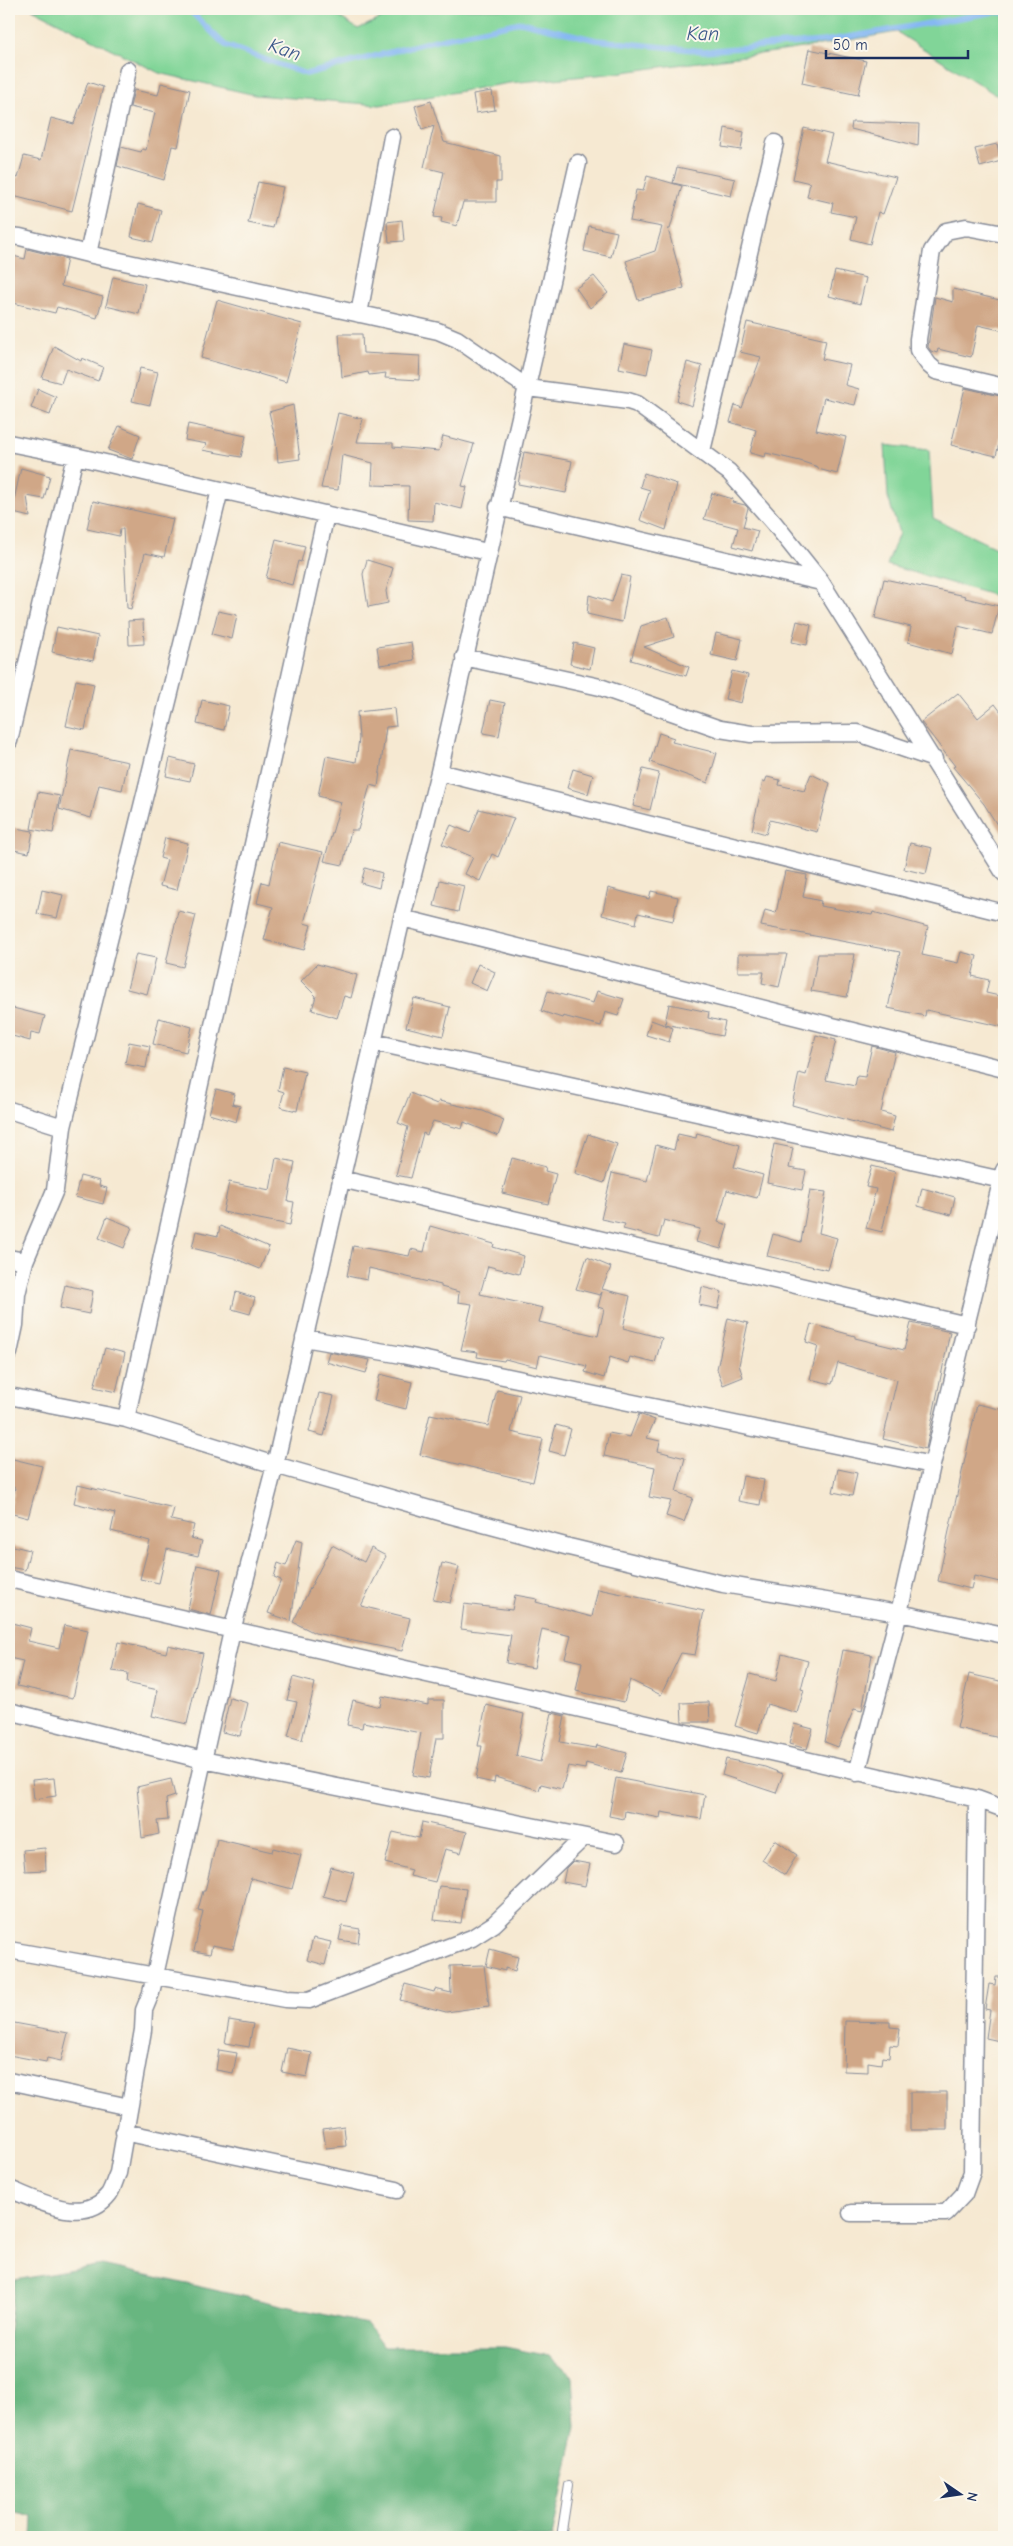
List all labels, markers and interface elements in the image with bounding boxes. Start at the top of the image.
water label: Kan [687,22,719,45]
scale bar [826,28,968,60]
water label: Kan [266,33,304,66]
text: 50 m [833,36,868,54]
north arrow [936,2468,986,2518]
text: N [963,2490,981,2503]

